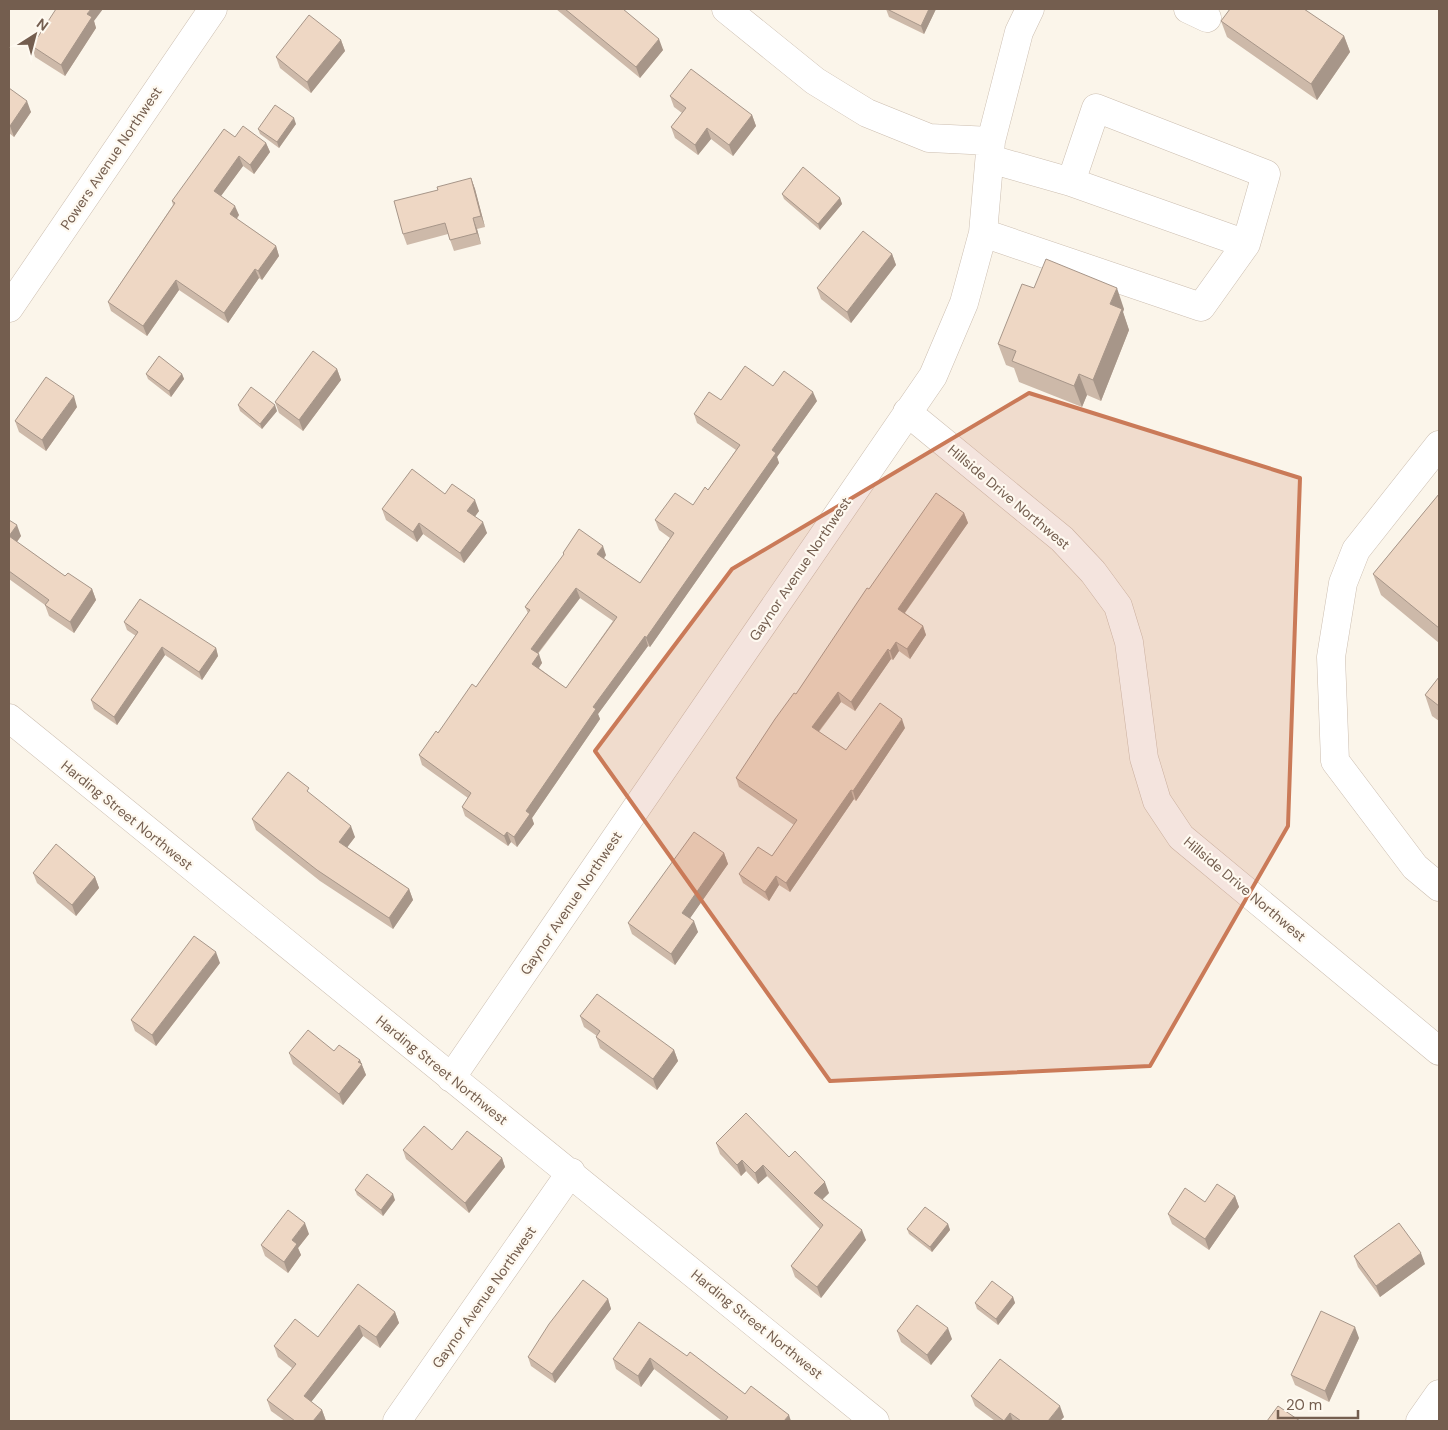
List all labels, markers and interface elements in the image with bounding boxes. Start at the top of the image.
north arrow [10,10,60,60]
text: N [33,14,52,35]
street label: Powers Avenue Northwest [56,83,166,233]
street label: Hillside Drive Northwest [944,441,1074,553]
street label: Gaynor Avenue Northwest [745,494,855,644]
street label: Harding Street Northwest [57,756,197,874]
street label: Gaynor Avenue Northwest [516,828,626,978]
street label: Hillside Drive Northwest [1180,833,1310,945]
street label: Harding Street Northwest [372,1011,512,1129]
street label: Gaynor Avenue Northwest [428,1222,540,1372]
street label: Harding Street Northwest [687,1265,827,1383]
scale bar [1278,1388,1358,1420]
text: 20 m [1286,1395,1322,1415]

